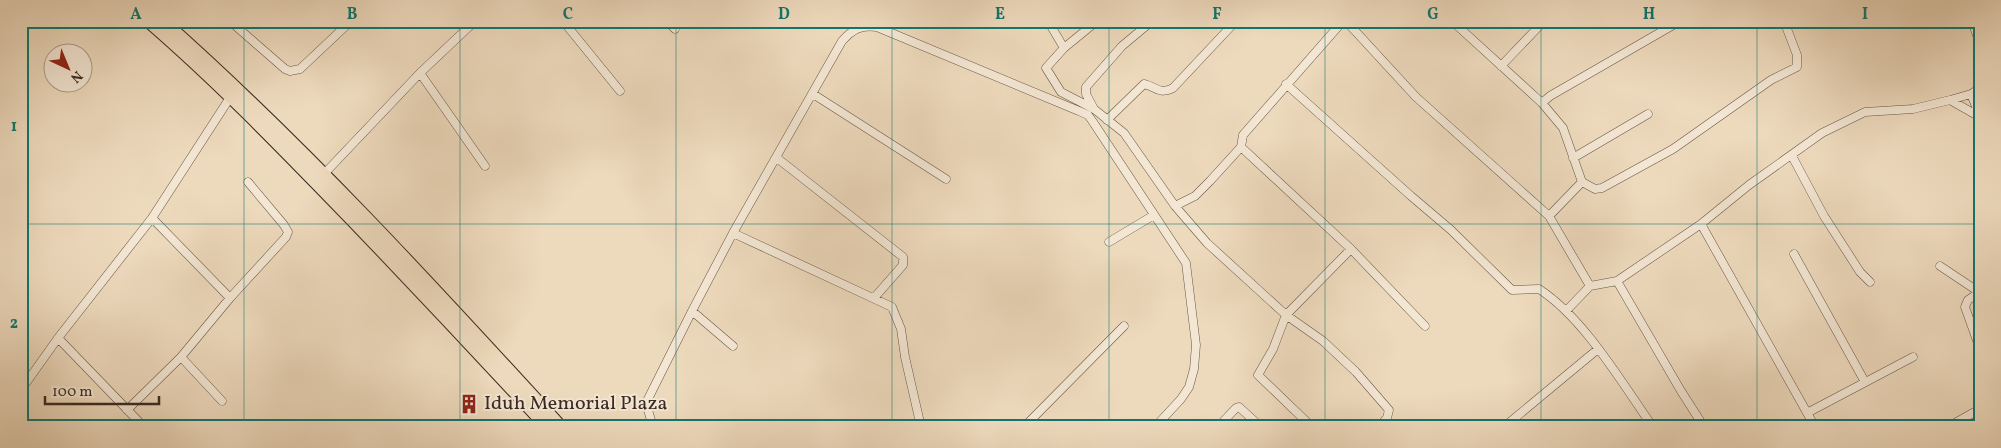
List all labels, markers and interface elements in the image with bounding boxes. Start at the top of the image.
text: A [130,4,142,26]
text: B [347,4,358,26]
text: C [563,4,573,26]
text: D [778,4,790,26]
text: E [995,4,1005,26]
text: F [1212,4,1222,26]
text: G [1427,4,1439,26]
text: H [1643,4,1655,26]
text: I [1862,4,1868,26]
north arrow [42,42,92,92]
text: N [66,66,86,87]
text: 1 [11,116,17,138]
text: 2 [10,313,18,335]
scale bar [45,373,159,405]
text: 100 m [52,382,92,403]
place label: Iduh Memorial Plaza [484,390,668,418]
building icon: Iduh Memorial Plaza [458,393,480,415]

